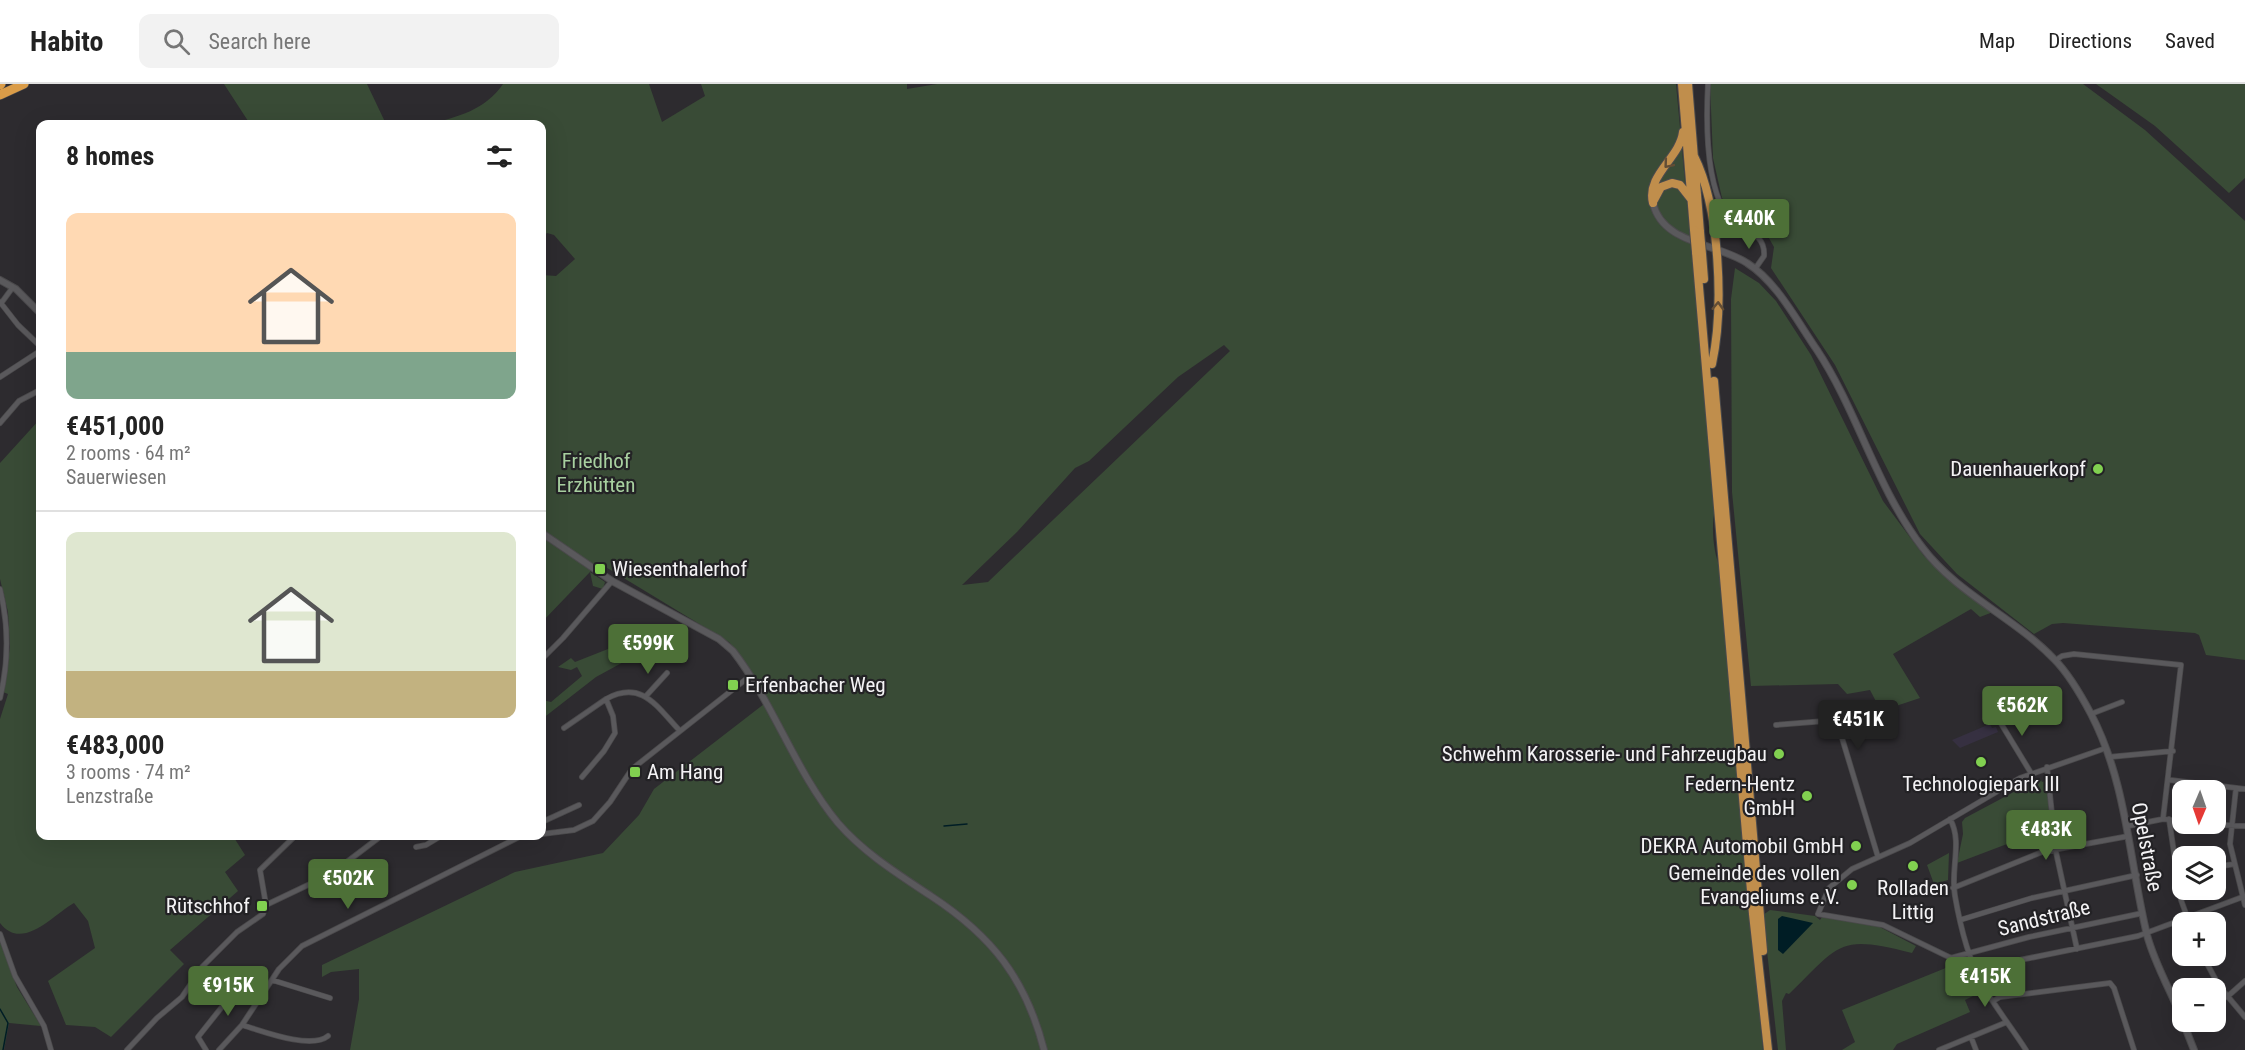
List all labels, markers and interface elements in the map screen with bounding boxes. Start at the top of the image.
search box [139,14,559,68]
text: Habito [30,25,103,58]
icon: search [160,25,193,58]
text: Search here [208,29,311,54]
text: Map [1979,29,2015,53]
text: Directions [2048,29,2132,53]
text: Saved [2165,29,2215,53]
icon: filters [483,140,516,173]
text: 8 homes [66,141,154,171]
one-way arrow [1664,157,1675,168]
pin: €440K [1707,199,1791,250]
text: €440K [1723,206,1775,230]
icon: home [237,252,345,360]
one-way arrow [1711,302,1724,311]
text: €451,000 [66,411,164,441]
text: 2 rooms · 64 m² [66,441,191,465]
park label: Friedhof Erzhütten [557,449,635,497]
place label: Dauenhauerkopf [1950,457,2086,481]
marker: Dauenhauerkopf [2091,462,2105,476]
text: Sauerwiesen [66,465,166,489]
place label: Wiesenthalerhof [612,557,747,581]
marker: Wiesenthalerhof [593,562,607,576]
icon: home [237,571,345,679]
pin: €599K [606,624,690,675]
text: €599K [622,631,674,655]
place label: Erfenbacher Weg [745,673,886,697]
marker: Erfenbacher Weg [726,678,740,692]
pin: €562K [1980,686,2064,737]
text: €562K [1996,693,2048,717]
pin: €451K [1816,700,1900,751]
text: €451K [1832,707,1884,731]
text: €483,000 [66,730,164,760]
place label: Schwehm Karosserie- und Fahrzeugbau [1442,742,1767,766]
marker: Schwehm Karosserie- und Fahrzeugbau [1772,747,1786,761]
marker: Technologiepark III [1974,755,1988,769]
text: 3 rooms · 74 m² [66,760,191,784]
place label: Am Hang [647,760,723,784]
marker: Am Hang [628,765,642,779]
place label: Federn-Hentz GmbH [1685,772,1795,820]
place label: Technologiepark III [1902,772,2060,796]
north arrow [2172,780,2226,834]
map controls [2172,780,2226,1032]
text: Lenzstraße [66,784,154,808]
marker: Federn-Hentz GmbH [1800,789,1814,803]
street label: Opelstraße [2127,800,2167,894]
pin: €483K [2004,810,2088,861]
text: €483K [2020,817,2072,841]
place label: DEKRA Automobil GmbH [1641,834,1844,858]
marker: DEKRA Automobil GmbH [1849,839,1863,853]
button: layers [2172,846,2226,900]
pin: €502K [306,859,390,910]
marker: Rolladen Littig [1906,859,1920,873]
place label: Gemeinde des vollen Evangeliums e.V. [1668,861,1840,909]
text: €502K [322,866,374,890]
place label: Rolladen Littig [1877,876,1949,924]
marker: Gemeinde des vollen Evangeliums e.V. [1845,878,1859,892]
place label: Rütschhof [166,894,250,918]
street label: Sandstraße [1995,895,2093,941]
marker: Rütschhof [255,899,269,913]
button: + [2172,912,2226,966]
pin: €415K [1943,957,2027,1008]
text: €415K [1959,964,2011,988]
pin: €915K [186,966,270,1017]
text: €915K [202,973,254,997]
button: − [2172,978,2226,1032]

